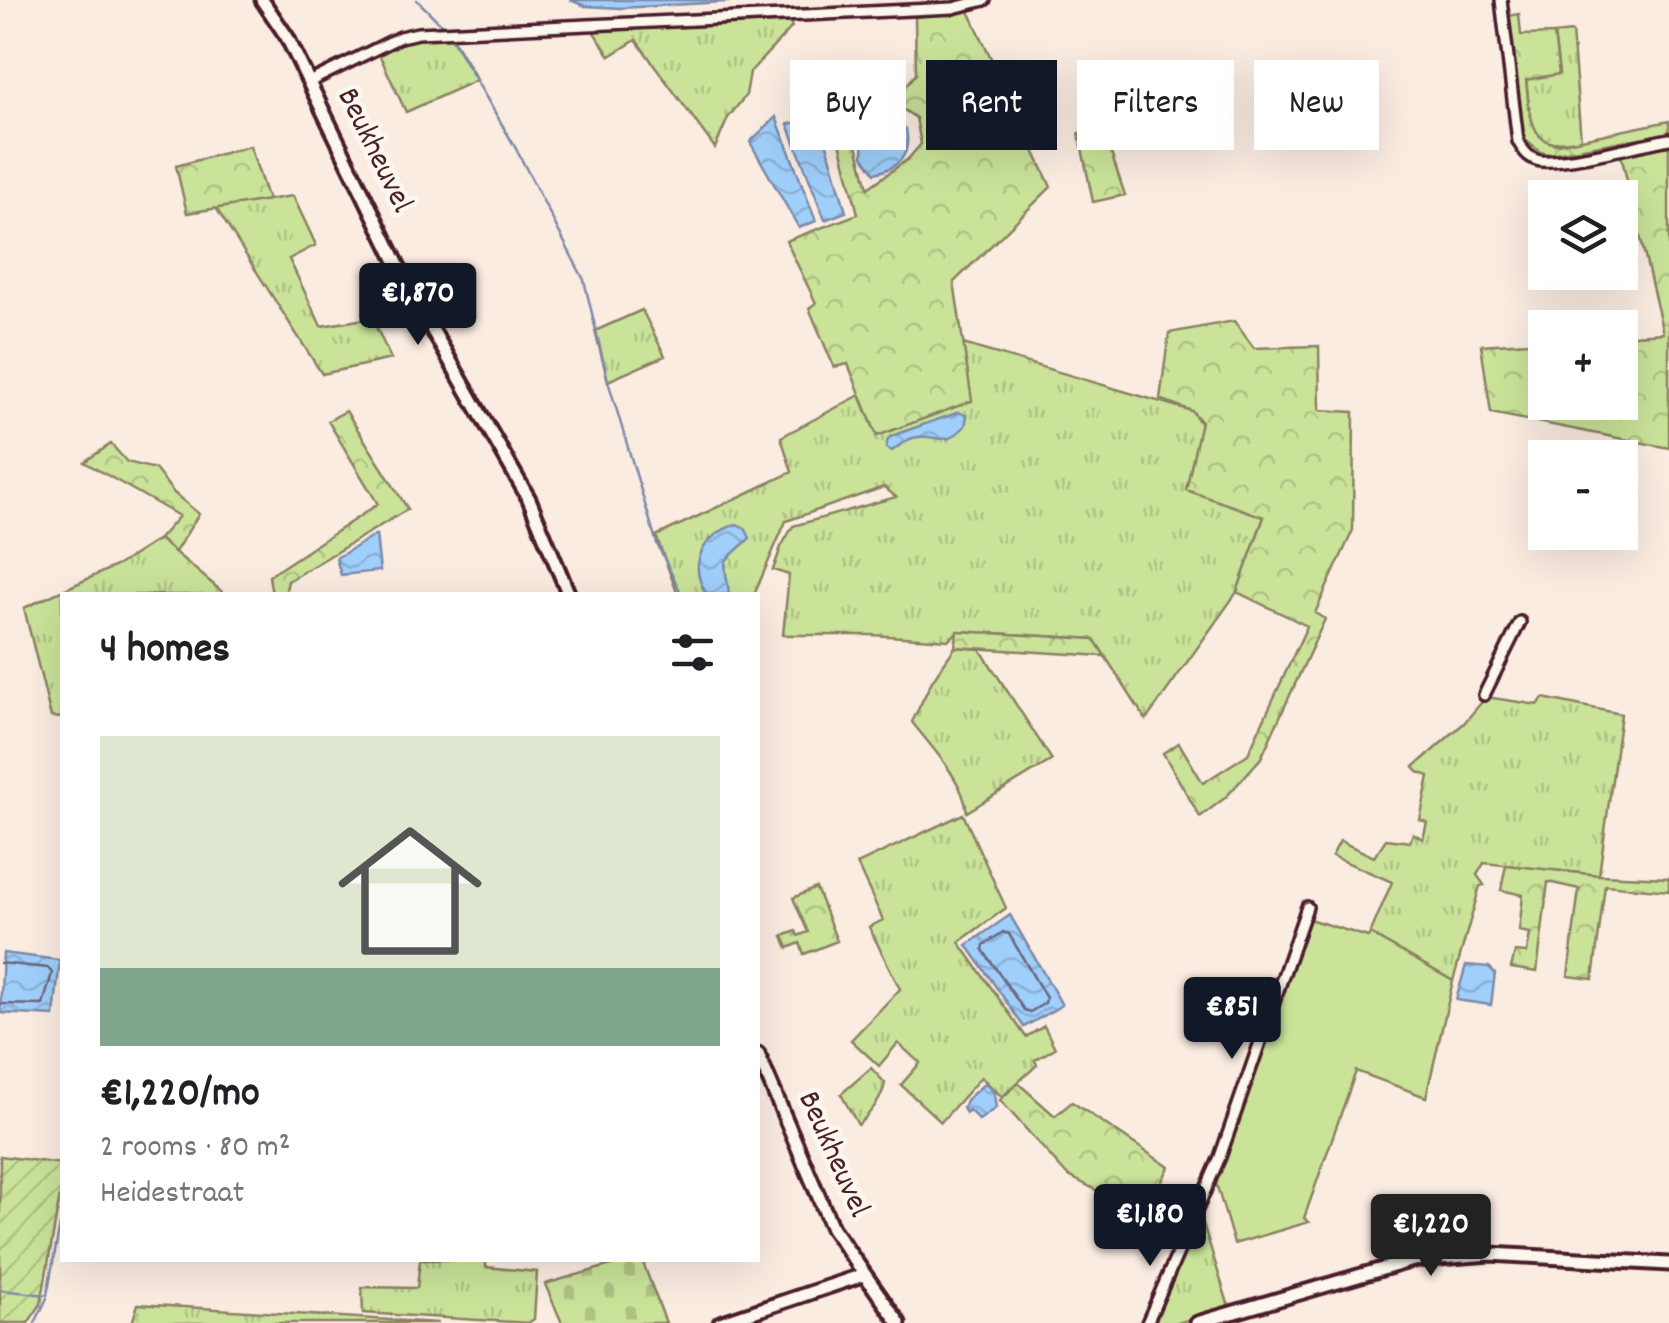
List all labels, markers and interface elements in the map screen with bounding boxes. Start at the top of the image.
chip: Buy [790,60,906,150]
chip: Rent [926,60,1057,150]
chip: Filters [1077,60,1234,150]
chip: New [1254,60,1379,150]
street label: Beukheuvel [323,81,423,222]
map controls [1528,180,1638,550]
button: layers [1528,180,1638,290]
pin: €1,870 [337,263,499,348]
text: €1,870 [381,272,455,318]
button: + [1528,310,1638,420]
button: − [1528,440,1638,550]
text: 4 homes [100,622,230,682]
icon: filters [665,625,720,680]
icon: home [320,801,500,981]
pin: €851 [1173,977,1291,1062]
text: €851 [1206,986,1258,1032]
text: €1,220/mo [100,1066,260,1126]
street label: Beukheuvel [784,1085,880,1226]
text: 2 rooms · 80 m² [100,1126,290,1172]
text: Heidestraat [100,1172,244,1218]
pin: €1,180 [1069,1184,1231,1269]
text: €1,180 [1116,1193,1184,1239]
pin: €1,220 [1350,1194,1512,1279]
text: €1,220 [1393,1203,1469,1249]

